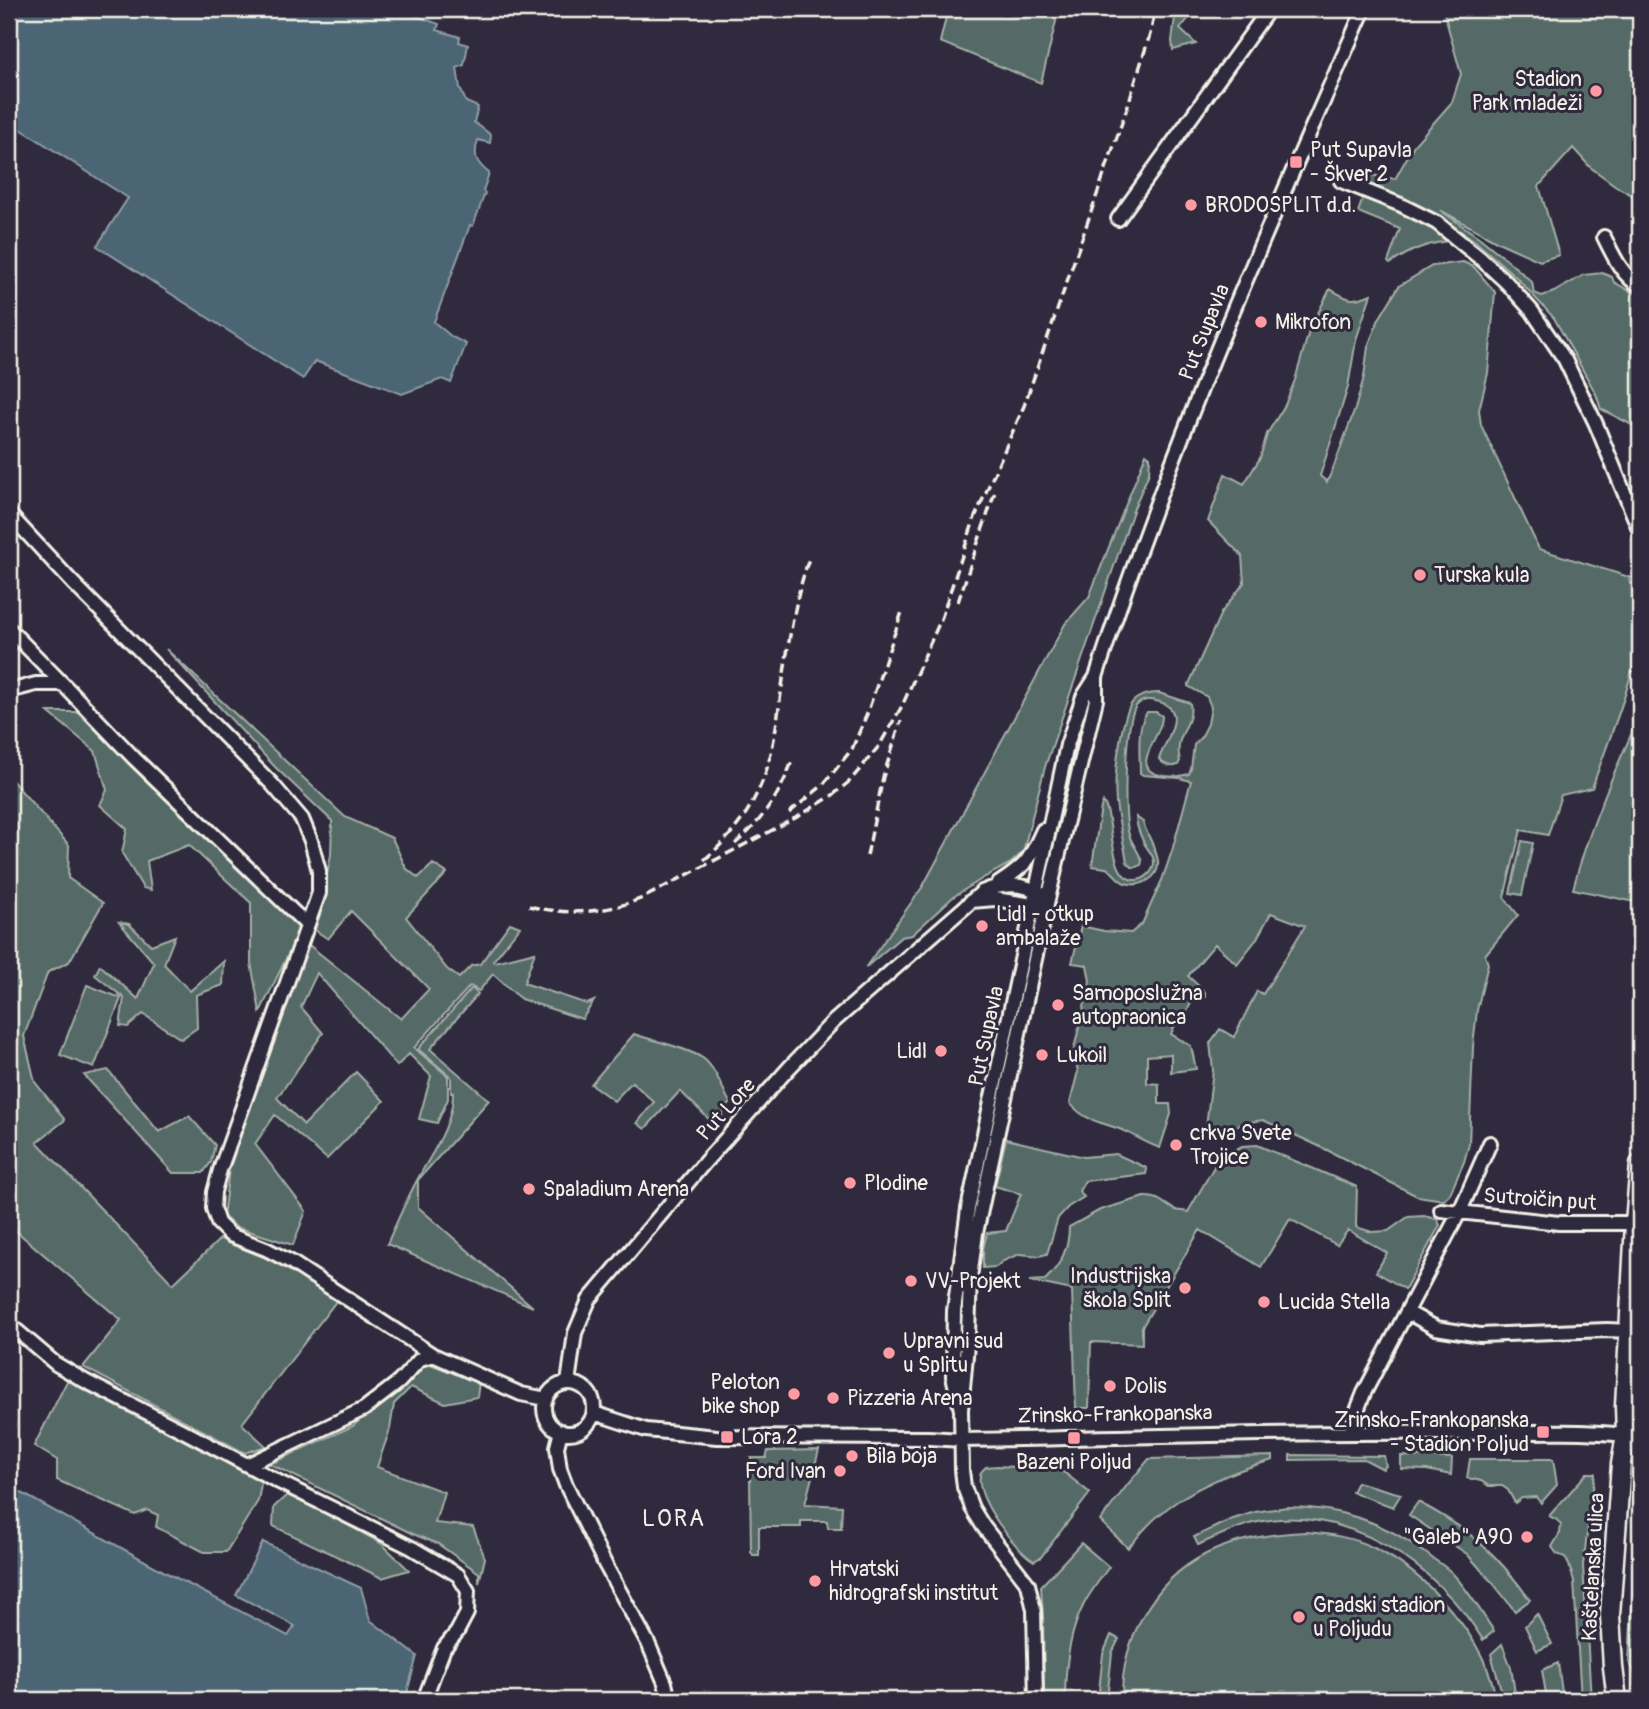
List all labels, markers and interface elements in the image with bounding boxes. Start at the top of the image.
place label: Stadion Park mladeži [1472,66,1582,117]
marker: Stadion Park mladeži [1588,83,1604,99]
place label: Put Supavla - Škver 2 [1310,137,1412,188]
marker: Put Supavla - Škver 2 [1288,154,1304,170]
place label: BRODOSPLIT d.d. [1205,192,1356,219]
marker: BRODOSPLIT d.d. [1183,197,1199,213]
street label: Put Supavla [1173,280,1236,384]
place label: Mikrofon [1275,309,1351,336]
marker: Mikrofon [1253,314,1269,330]
place label: Turska kula [1434,562,1530,589]
marker: Turska kula [1412,567,1428,583]
place label: Lidl - otkup ambalaže [996,901,1094,952]
marker: Lidl - otkup ambalaže [974,918,990,934]
place label: Samoposlužna autopraonica [1072,980,1203,1031]
street label: Put Supavla [963,983,1010,1089]
marker: Samoposlužna autopraonica [1050,997,1066,1013]
place label: Lidl [896,1038,927,1065]
place label: Lukoil [1056,1042,1107,1069]
marker: Lidl [933,1043,949,1059]
marker: Lukoil [1034,1047,1050,1063]
street label: Put Lore [691,1072,762,1147]
place label: crkva Svete Trojice [1190,1120,1292,1171]
marker: crkva Svete Trojice [1168,1137,1184,1153]
place label: Plodine [864,1170,929,1197]
marker: Plodine [842,1175,858,1191]
place label: Spaladium Arena [543,1176,689,1203]
marker: Spaladium Arena [521,1181,537,1197]
street label: Sutroičin put [1483,1182,1598,1217]
place label: Industrijska škola Split [1070,1263,1172,1314]
place label: VV-Projekt [925,1268,1021,1295]
marker: VV-Projekt [903,1273,919,1289]
marker: Industrijska škola Split [1177,1280,1193,1296]
place label: Lucida Stella [1278,1289,1390,1316]
marker: Lucida Stella [1256,1294,1272,1310]
place label: Upravni sud u Splitu [903,1328,1004,1379]
marker: Upravni sud u Splitu [881,1345,897,1361]
place label: Peloton bike shop [702,1369,780,1420]
place label: Dolis [1124,1373,1167,1400]
marker: Dolis [1102,1378,1118,1394]
place label: Pizzeria Arena [847,1385,972,1412]
marker: Peloton bike shop [786,1386,802,1402]
marker: Pizzeria Arena [825,1390,841,1406]
street label: Zrinsko-Frankopanska [1017,1399,1213,1430]
place label: Zrinsko-Frankopanska - Stadion Poljud [1334,1407,1529,1458]
place label: Lora 2 [741,1424,798,1451]
marker: Zrinsko-Frankopanska - Stadion Poljud [1535,1424,1551,1440]
marker: Lora 2 [719,1429,735,1445]
marker: Bazeni Poljud [1066,1430,1082,1446]
place label: Bila boja [866,1443,937,1470]
marker: Bila boja [844,1448,860,1464]
place label: Bazeni Poljud [1016,1449,1132,1476]
place label: Ford Ivan [745,1458,826,1485]
marker: Ford Ivan [832,1463,848,1479]
street label: Kaštelanska ulica [1576,1492,1611,1642]
district label: LORA [642,1504,706,1533]
place label: "Galeb" A90 [1403,1524,1513,1551]
marker: "Galeb" A90 [1519,1529,1535,1545]
place label: Hrvatski hidrografski institut [829,1556,999,1607]
marker: Hrvatski hidrografski institut [807,1573,823,1589]
place label: Gradski stadion u Poljudu [1313,1592,1446,1643]
marker: Gradski stadion u Poljudu [1291,1609,1307,1625]

